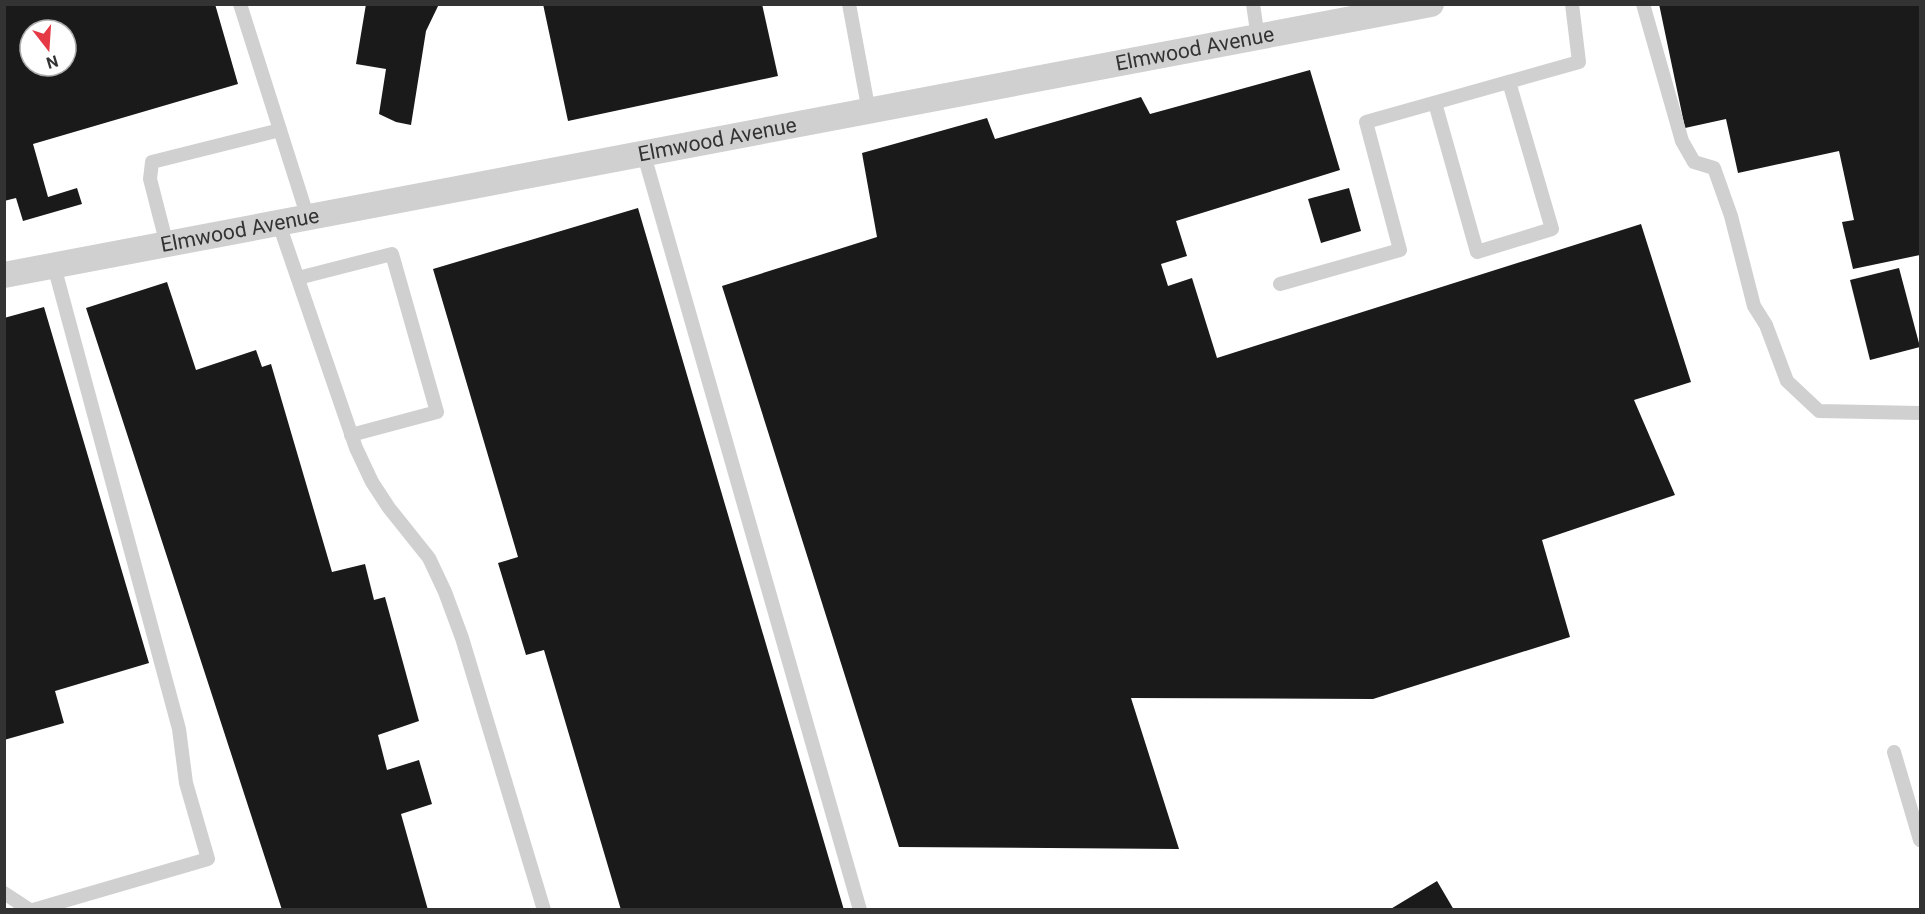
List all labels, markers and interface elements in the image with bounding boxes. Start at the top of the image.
north arrow [18,18,78,78]
street label: Elmwood Avenue [1113,22,1276,76]
text: N [44,51,60,73]
street label: Elmwood Avenue [636,113,799,166]
street label: Elmwood Avenue [158,203,321,257]

